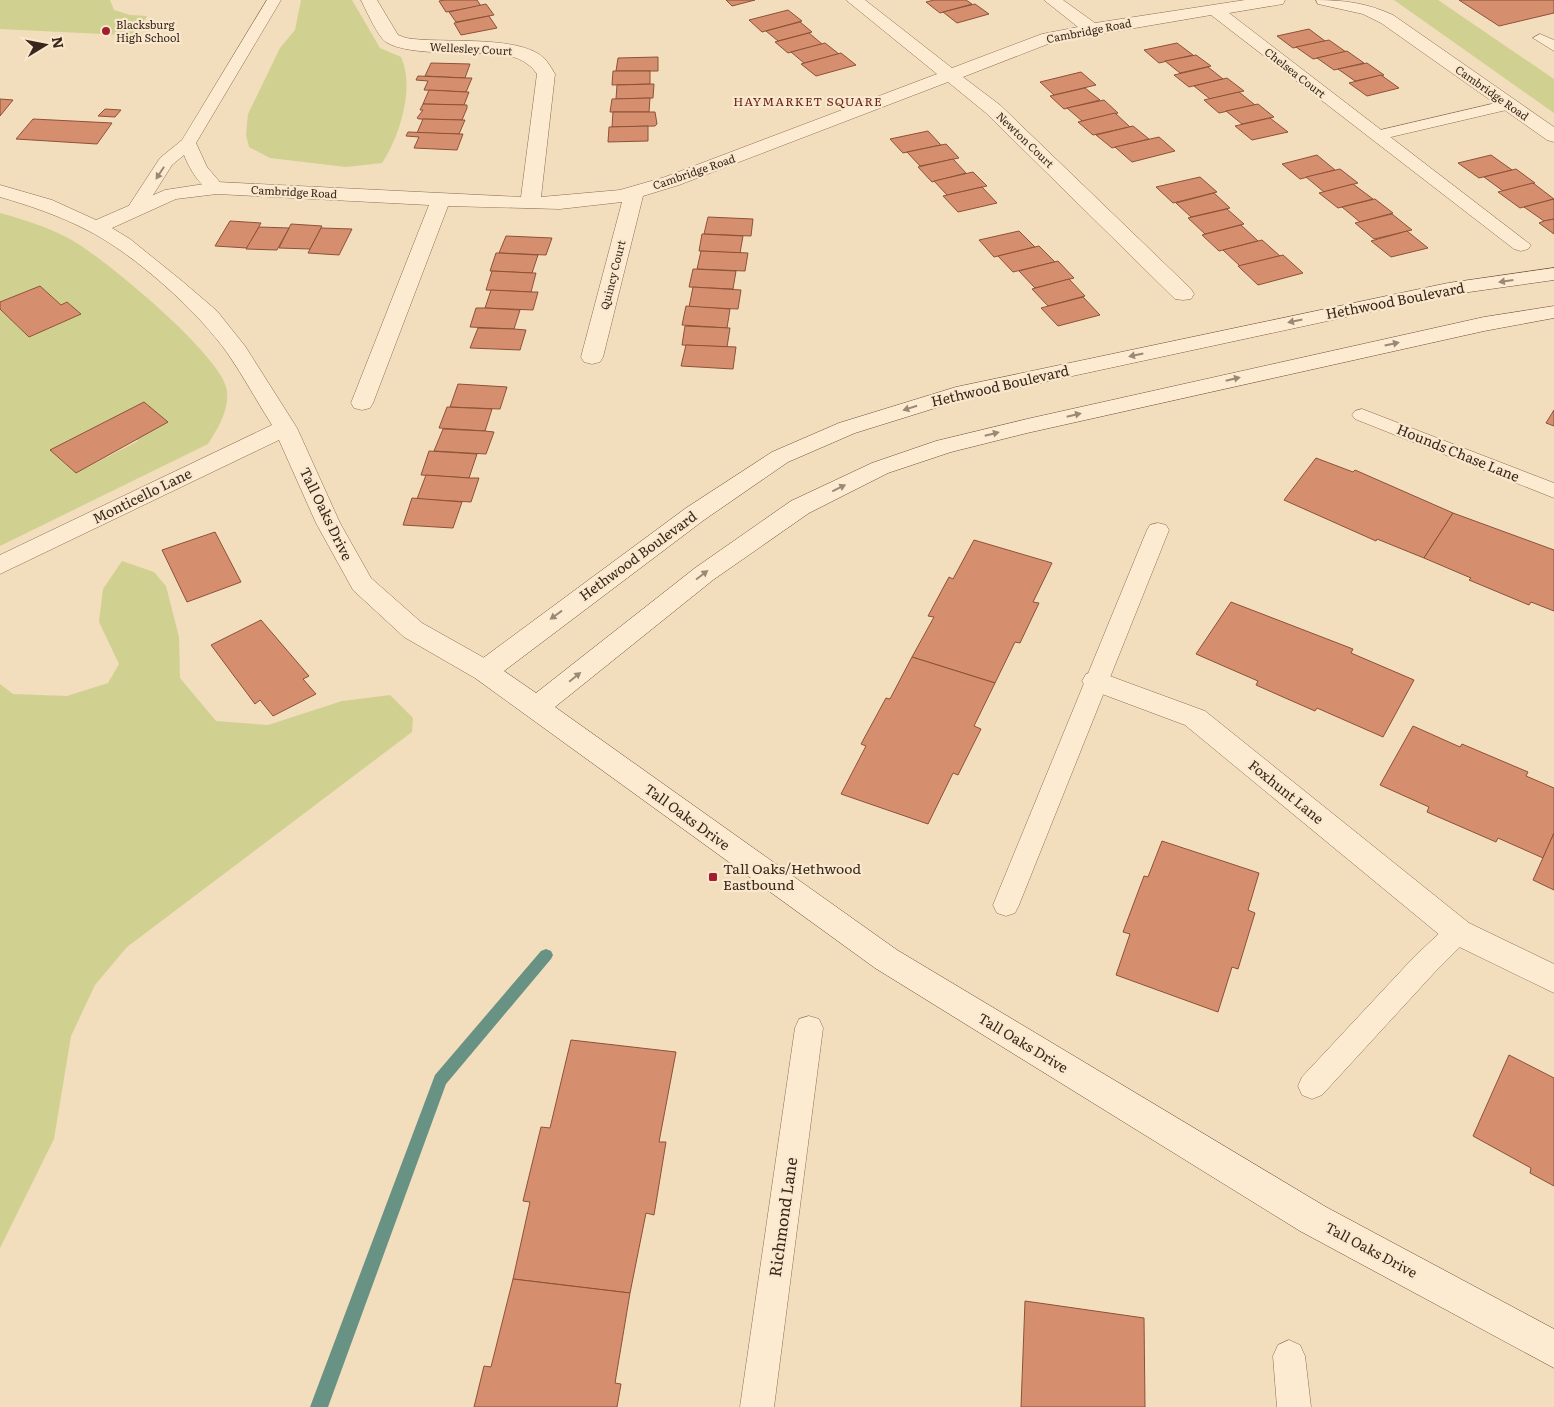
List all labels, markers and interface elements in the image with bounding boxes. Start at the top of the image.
street label: Cambridge Road [1045,14,1133,46]
place label: Blacksburg High School [116,16,180,45]
north arrow [20,20,70,70]
marker: Blacksburg High School [100,25,112,37]
text: N [48,35,70,50]
street label: Wellesley Court [429,38,513,58]
street label: Chelsea Court [1262,43,1330,101]
street label: Cambridge Road [1453,61,1533,124]
district label: HAYMARKET SQUARE [733,92,883,110]
street label: Newton Court [993,108,1058,171]
street label: Cambridge Road [650,149,737,193]
one-way arrow [155,166,164,179]
street label: Cambridge Road [250,181,338,201]
street label: Quincy Court [596,238,629,311]
street label: Hethwood Boulevard [1324,277,1466,323]
one-way arrow [1497,277,1513,285]
one-way arrow [1286,318,1302,326]
one-way arrow [1384,340,1399,348]
one-way arrow [1128,351,1143,359]
street label: Hethwood Boulevard [929,359,1071,411]
one-way arrow [1225,375,1241,383]
one-way arrow [902,405,917,413]
one-way arrow [1067,411,1082,419]
street label: Hounds Chase Lane [1394,418,1523,486]
one-way arrow [984,430,999,438]
street label: Monticello Lane [89,462,194,528]
street label: Tall Oaks Drive [296,463,358,564]
one-way arrow [832,484,846,492]
street label: Hethwood Boulevard [574,505,701,605]
one-way arrow [695,570,708,581]
one-way arrow [550,610,563,621]
one-way arrow [569,671,582,682]
street label: Foxhunt Lane [1245,755,1329,828]
street label: Tall Oaks Drive [641,778,735,854]
place label: Tall Oaks/Hethwood Eastbound [723,858,861,894]
marker: Tall Oaks/Hethwood Eastbound [707,871,719,883]
street label: Tall Oaks Drive [975,1007,1072,1077]
street label: Richmond Lane [762,1155,802,1278]
street label: Tall Oaks Drive [1322,1216,1421,1282]

